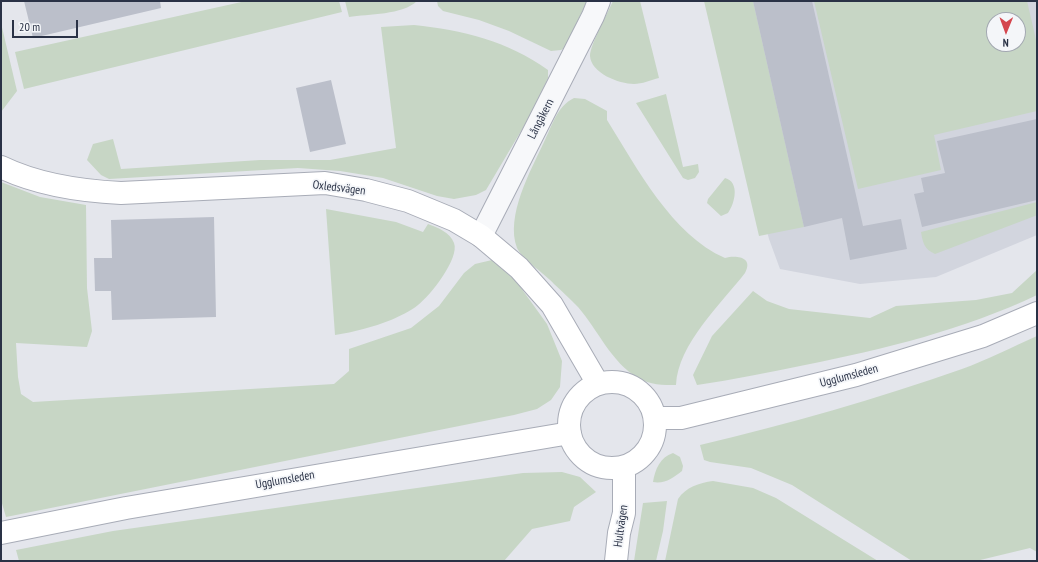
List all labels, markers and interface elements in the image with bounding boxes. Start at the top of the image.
scale bar [14,12,80,38]
north arrow [986,12,1026,52]
text: 20 m [19,19,40,34]
text: N [1003,36,1009,50]
street label: Långåkern [525,97,557,141]
street label: Oxledsvägen [312,178,366,198]
street label: Ugglumsleden [818,361,880,391]
street label: Ugglumsleden [254,468,316,492]
street label: Hultvägen [611,504,631,548]

